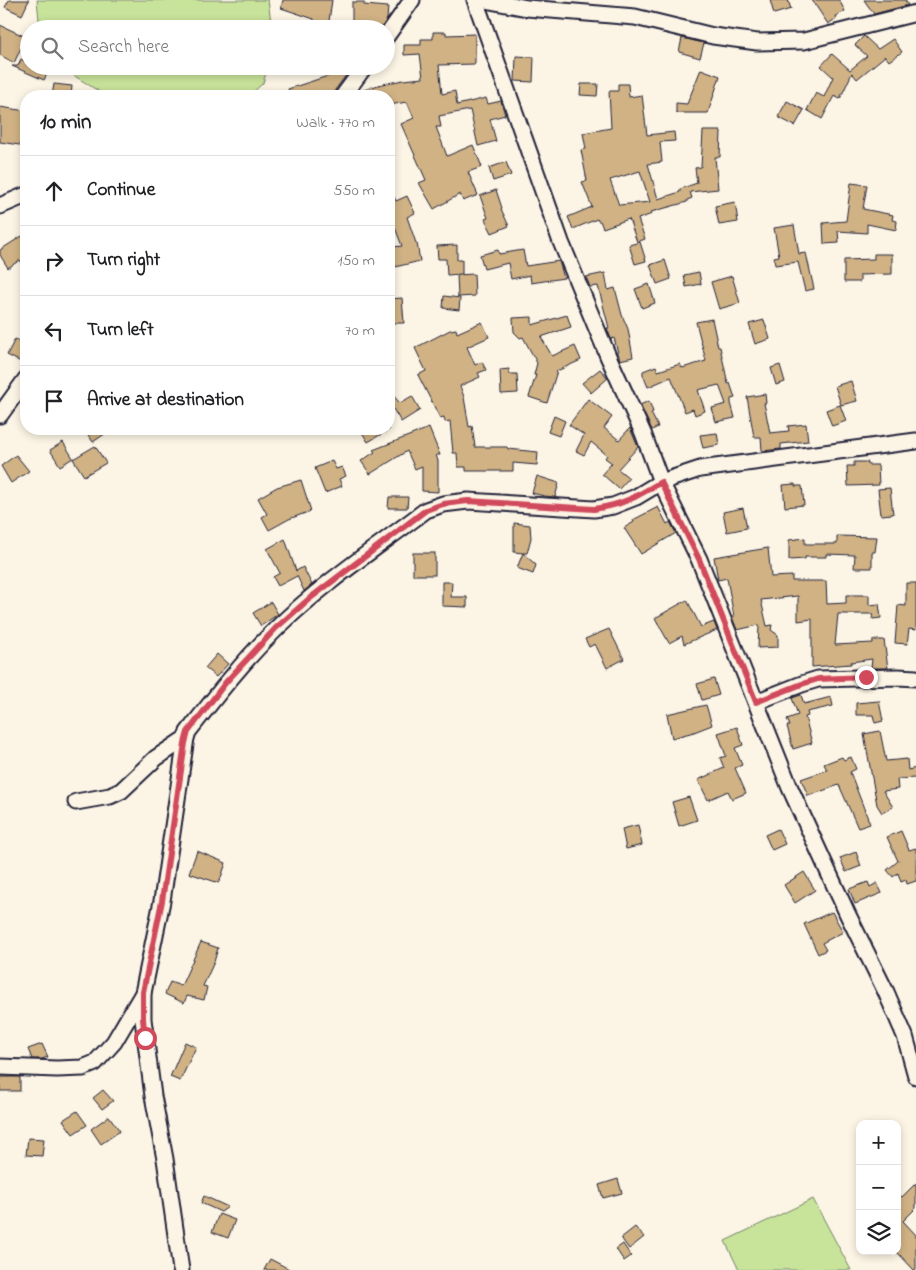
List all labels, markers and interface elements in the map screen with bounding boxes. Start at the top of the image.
search box [20,20,395,75]
icon: search [38,34,66,62]
text: Search here [78,34,169,61]
text: 10 min [40,108,91,138]
text: Walk · 770 m [296,111,375,135]
icon: ahead [40,177,68,205]
text: Continue [87,177,155,204]
text: 550 m [333,179,375,203]
icon: right [40,247,68,275]
text: Turn right [87,247,160,274]
text: 150 m [337,249,375,273]
icon: left [40,317,68,345]
text: Turn left [87,317,154,344]
text: 70 m [345,319,375,343]
icon: arrive [40,387,68,415]
text: Arrive at destination [87,387,244,414]
route end [855,666,878,689]
route start [134,1027,157,1050]
map controls [856,1120,901,1255]
button: + [856,1120,901,1165]
button: − [856,1165,901,1210]
button: layers [856,1210,901,1255]

